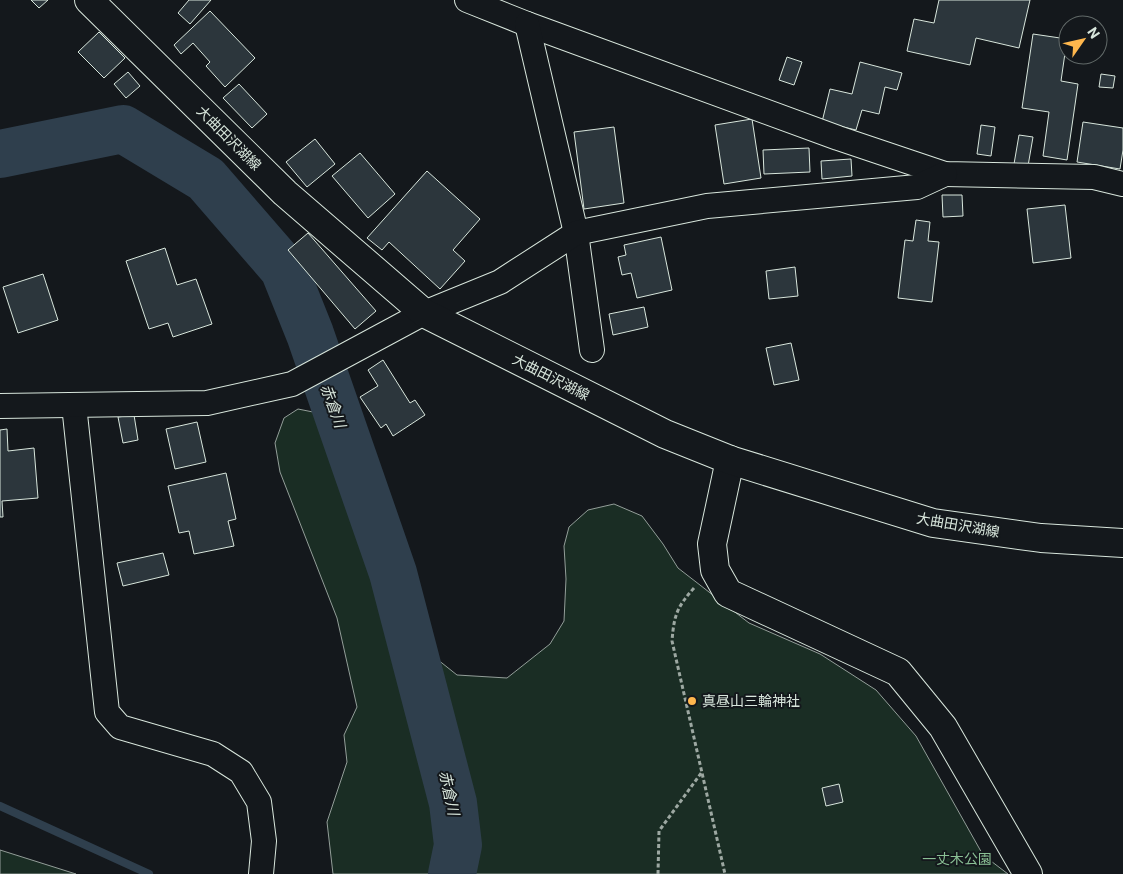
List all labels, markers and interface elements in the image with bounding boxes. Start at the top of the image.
north arrow [1058,15,1108,65]
text: N [1084,24,1103,41]
street label: 大曲田沢湖線 [194,103,264,173]
street label: 大曲田沢湖線 [510,351,592,403]
water label: 赤倉川 [317,382,350,432]
street label: 大曲田沢湖線 [915,510,1001,540]
place label: 真昼山三輪神社 [702,693,800,709]
marker: 真昼山三輪神社 [686,695,698,707]
water label: 赤倉川 [436,769,463,819]
park label: 一丈木公園 [922,851,992,867]

